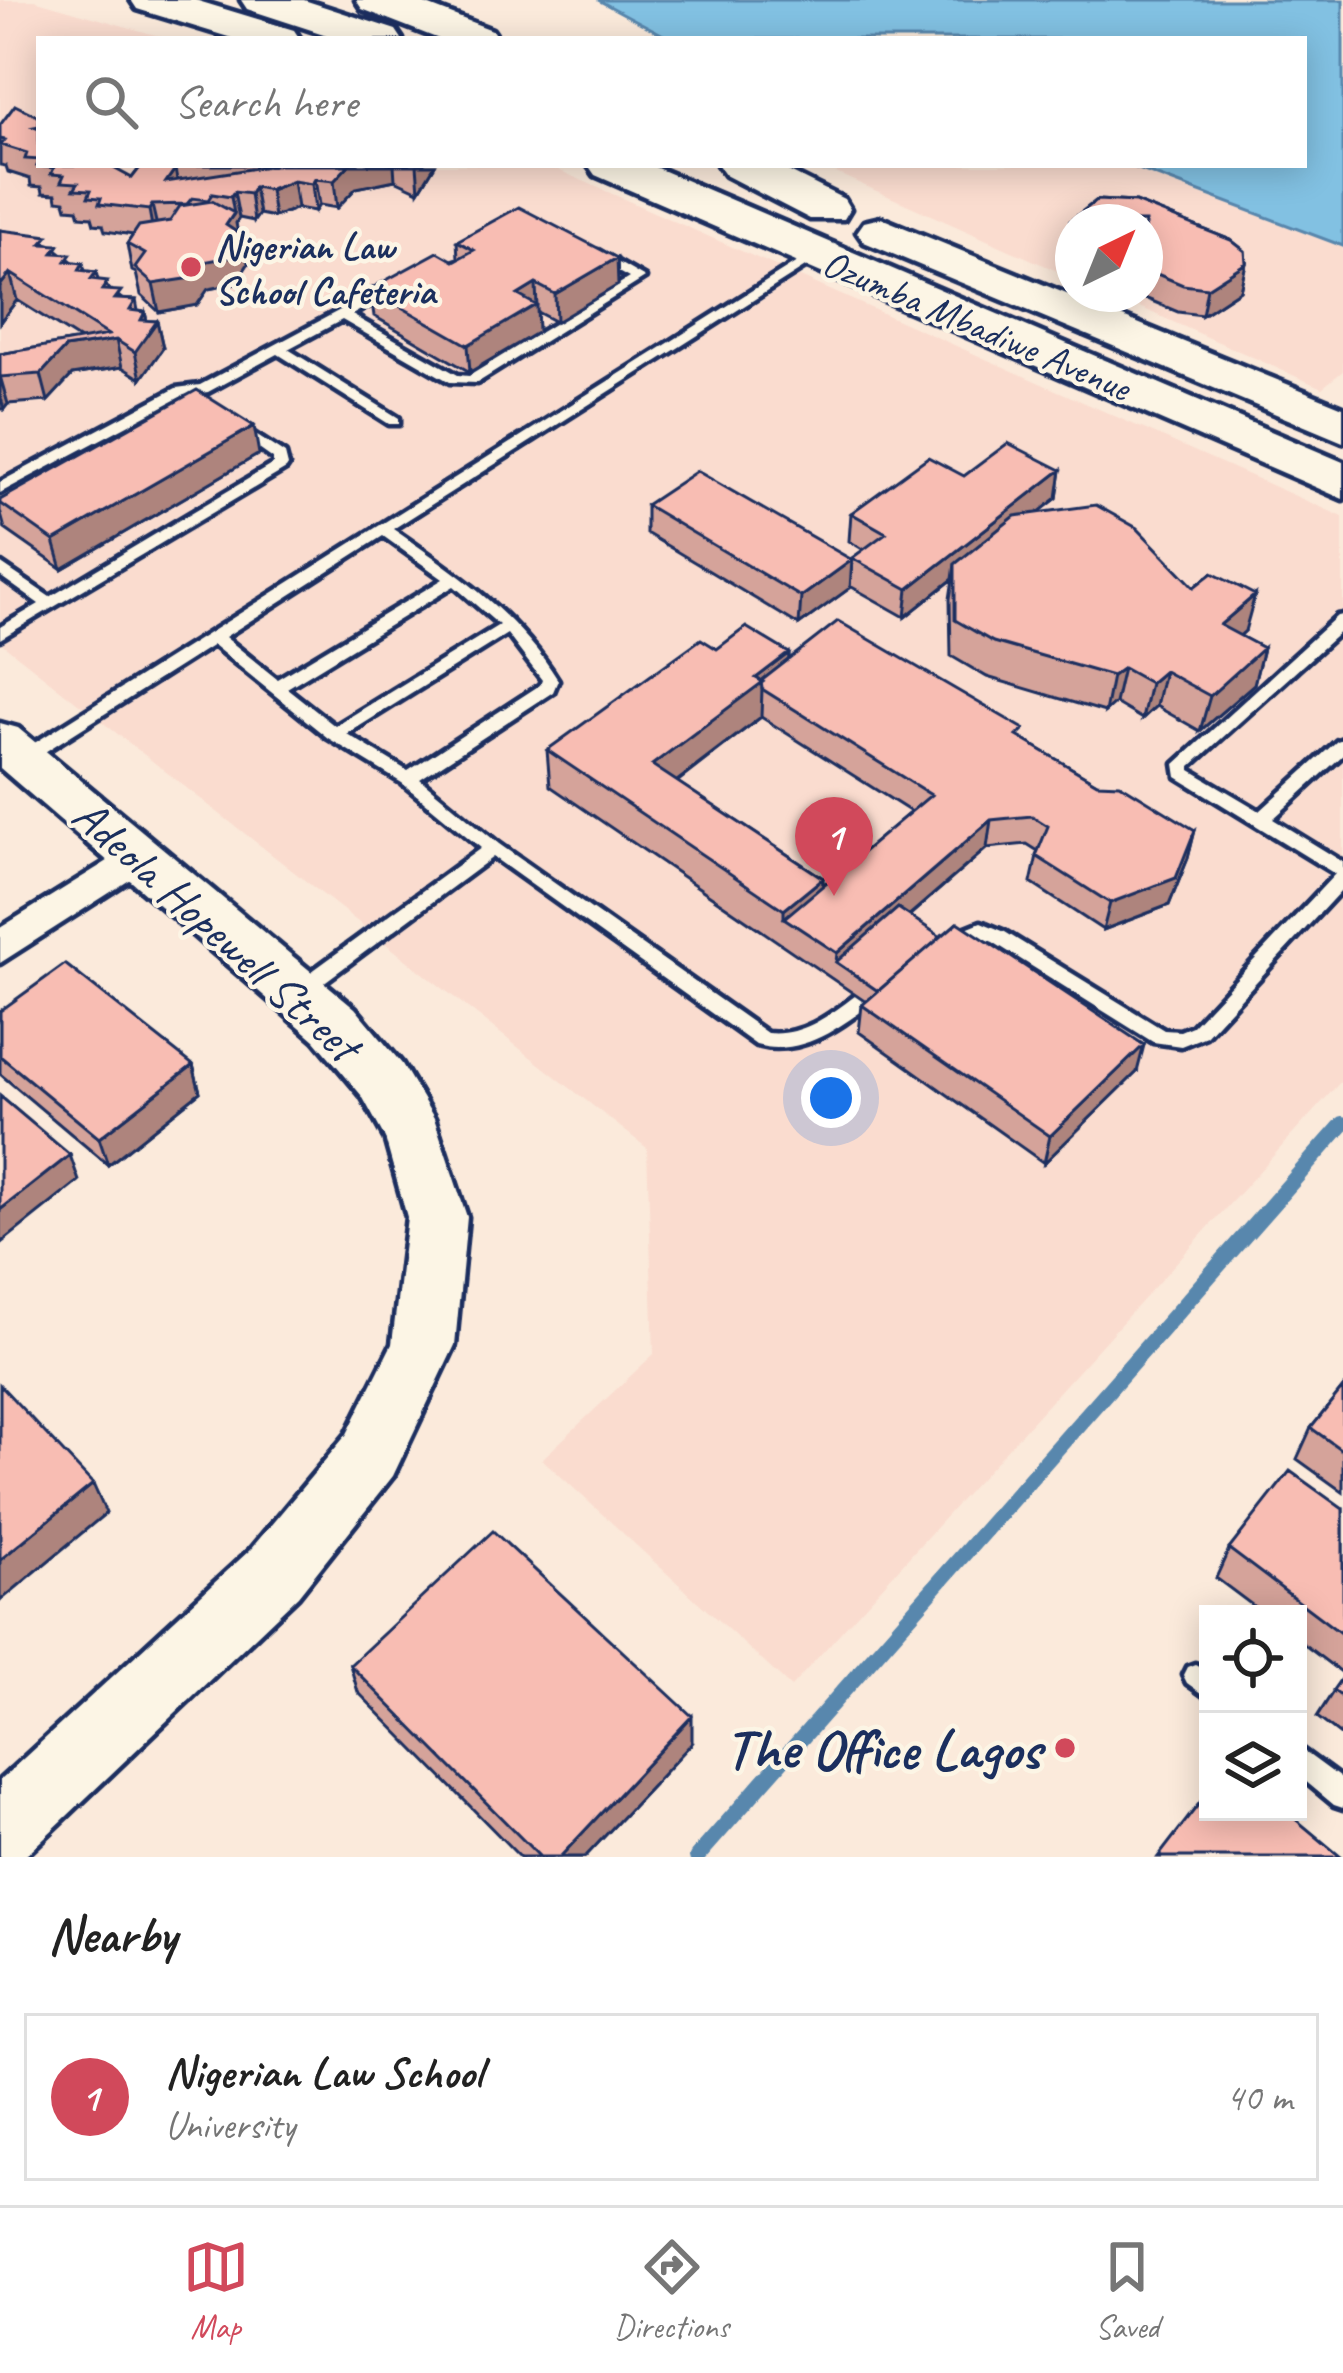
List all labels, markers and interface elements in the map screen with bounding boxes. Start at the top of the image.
search box [36,36,1307,168]
icon: search [78,69,144,135]
text: Search here [174,74,357,131]
north arrow [1055,204,1163,312]
place label: Nigerian Law School Cafeteria [215,222,439,316]
street label: Ozumba Mbadiwe Avenue [815,239,1140,413]
marker: Nigerian Law School Cafeteria [178,254,204,280]
street label: Adeola Hopewell Street [60,785,377,1078]
pin: 1 [795,797,873,896]
your location [801,1068,861,1128]
map controls [1199,1605,1307,1821]
button: locate [1199,1605,1307,1713]
place label: The Office Lagos [725,1713,1046,1785]
button: layers [1199,1713,1307,1821]
marker: The Office Lagos [1052,1735,1078,1761]
text: Nearby [48,1903,176,1967]
text: Nigerian Law School [165,2044,482,2101]
text: 1 [81,2073,99,2122]
text: 40 m [1226,2073,1292,2122]
text: University [165,2101,295,2150]
tab: Map [183,2234,249,2348]
tab: Directions [614,2234,729,2348]
tab: Saved [1094,2234,1160,2348]

